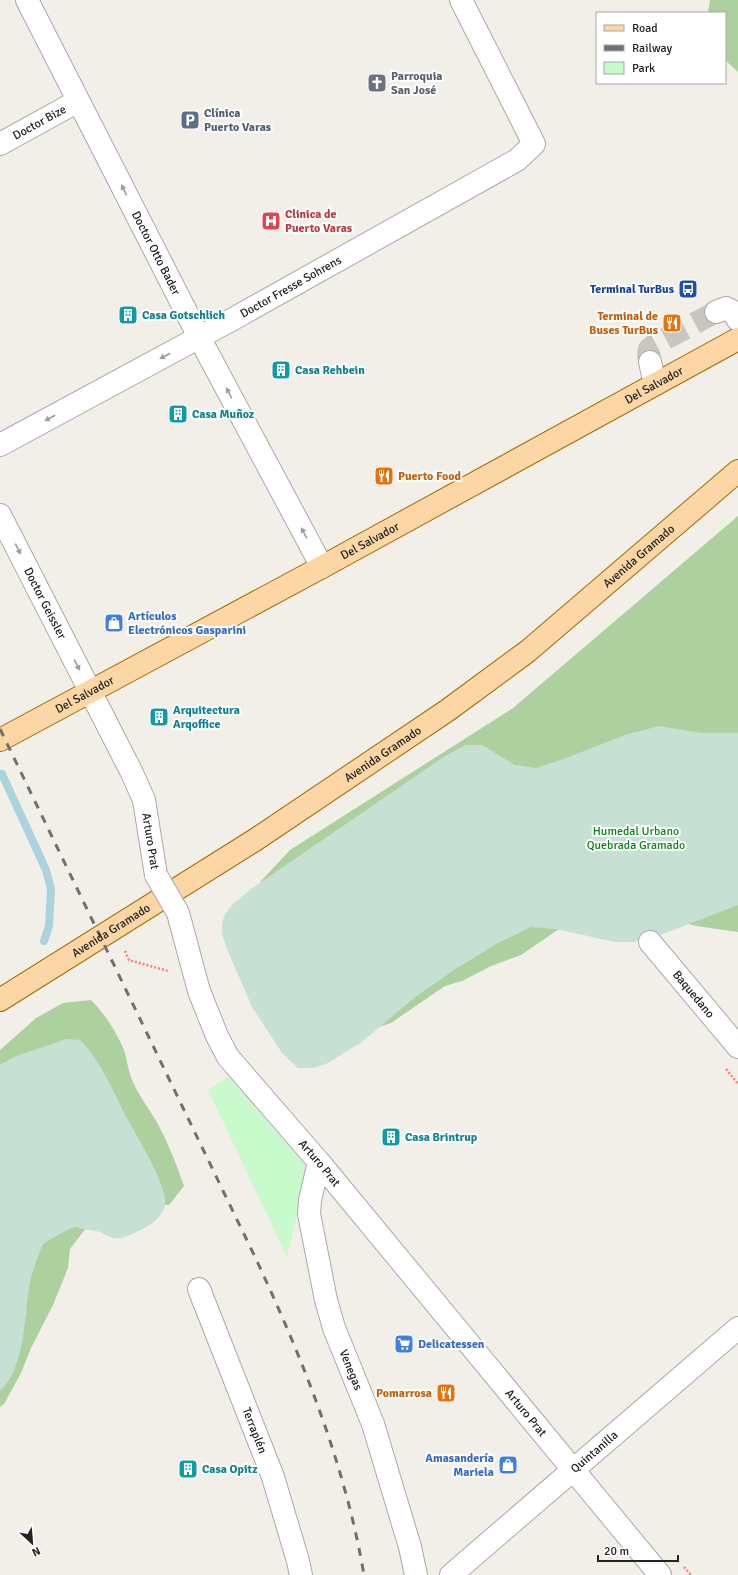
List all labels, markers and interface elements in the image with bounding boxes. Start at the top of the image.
legend [596,12,726,84]
text: Road [632,21,658,36]
text: Railway [632,41,672,56]
text: Park [632,61,655,76]
place label: Parroquia San José [391,69,442,98]
church icon: Parroquia San José [366,72,388,94]
street label: Doctor Bize [10,102,69,143]
place label: Clínica Puerto Varas [204,106,272,135]
parking icon: Clínica Puerto Varas [179,109,201,131]
one-way arrow [121,184,127,196]
place label: Clinica de Puerto Varas [285,207,353,236]
street label: Doctor Otto Bader [128,209,184,298]
hospital icon: Clinica de Puerto Varas [260,210,282,232]
street label: Doctor Fresse Sohrens [238,253,344,322]
bus stop icon: Terminal TurBus [677,278,699,300]
place label: Terminal TurBus [590,282,675,297]
building icon: Casa Gotschlich [117,304,139,326]
place label: Casa Gotschlich [142,308,226,323]
place label: Terminal de Buses TurBus [589,309,659,338]
restaurant icon: Terminal de Buses TurBus [661,312,683,334]
one-way arrow [159,352,171,359]
building icon: Casa Rehbein [270,359,292,381]
place label: Casa Rehbein [295,363,365,378]
street label: Del Salvador [622,363,687,408]
one-way arrow [226,388,232,399]
building icon: Casa Muñoz [167,403,189,425]
place label: Casa Muñoz [192,407,255,422]
one-way arrow [45,414,56,421]
restaurant icon: Puerto Food [373,465,395,487]
place label: Puerto Food [398,469,462,484]
street label: Del Salvador [338,519,402,563]
street label: Avenida Gramado [600,522,678,591]
one-way arrow [300,527,307,539]
one-way arrow [15,543,21,555]
street label: Doctor Geissler [20,565,69,642]
place label: Artículos Electrónicos Gasparini [128,609,246,638]
shop icon: Artículos Electrónicos Gasparini [103,612,125,634]
one-way arrow [74,659,81,671]
street label: Del Salvador [53,673,117,717]
place label: Arquitectura Arqoffice [173,703,240,732]
building icon: Arquitectura Arqoffice [148,706,170,728]
street label: Avenida Gramado [342,723,424,786]
street label: Arturo Prat [138,812,162,871]
park label: Humedal Urbano Quebrada Gramado [587,824,685,853]
street label: Avenida Gramado [69,901,153,961]
street label: Baquedano [669,968,718,1021]
building icon: Casa Brintrup [380,1126,402,1148]
place label: Casa Brintrup [405,1130,478,1145]
street label: Arturo Prat [295,1137,343,1190]
supermarket icon: Delicatessen [393,1333,415,1355]
place label: Delicatessen [418,1337,485,1352]
street label: Venegas [336,1347,365,1393]
restaurant icon: Pomarrosa [435,1382,457,1404]
place label: Pomarrosa [376,1386,432,1401]
street label: Arturo Prat [502,1386,550,1440]
street label: Terraplén [238,1405,270,1456]
street label: Quintanilla [568,1428,621,1476]
place label: Amasandería Mariela [425,1451,494,1480]
shop icon: Amasandería Mariela [497,1454,519,1476]
building icon: Casa Opitz [177,1458,199,1480]
place label: Casa Opitz [202,1462,258,1477]
north arrow [12,1523,52,1563]
scale bar [598,1537,678,1563]
text: N [30,1544,42,1559]
text: 20 m [604,1544,629,1559]

